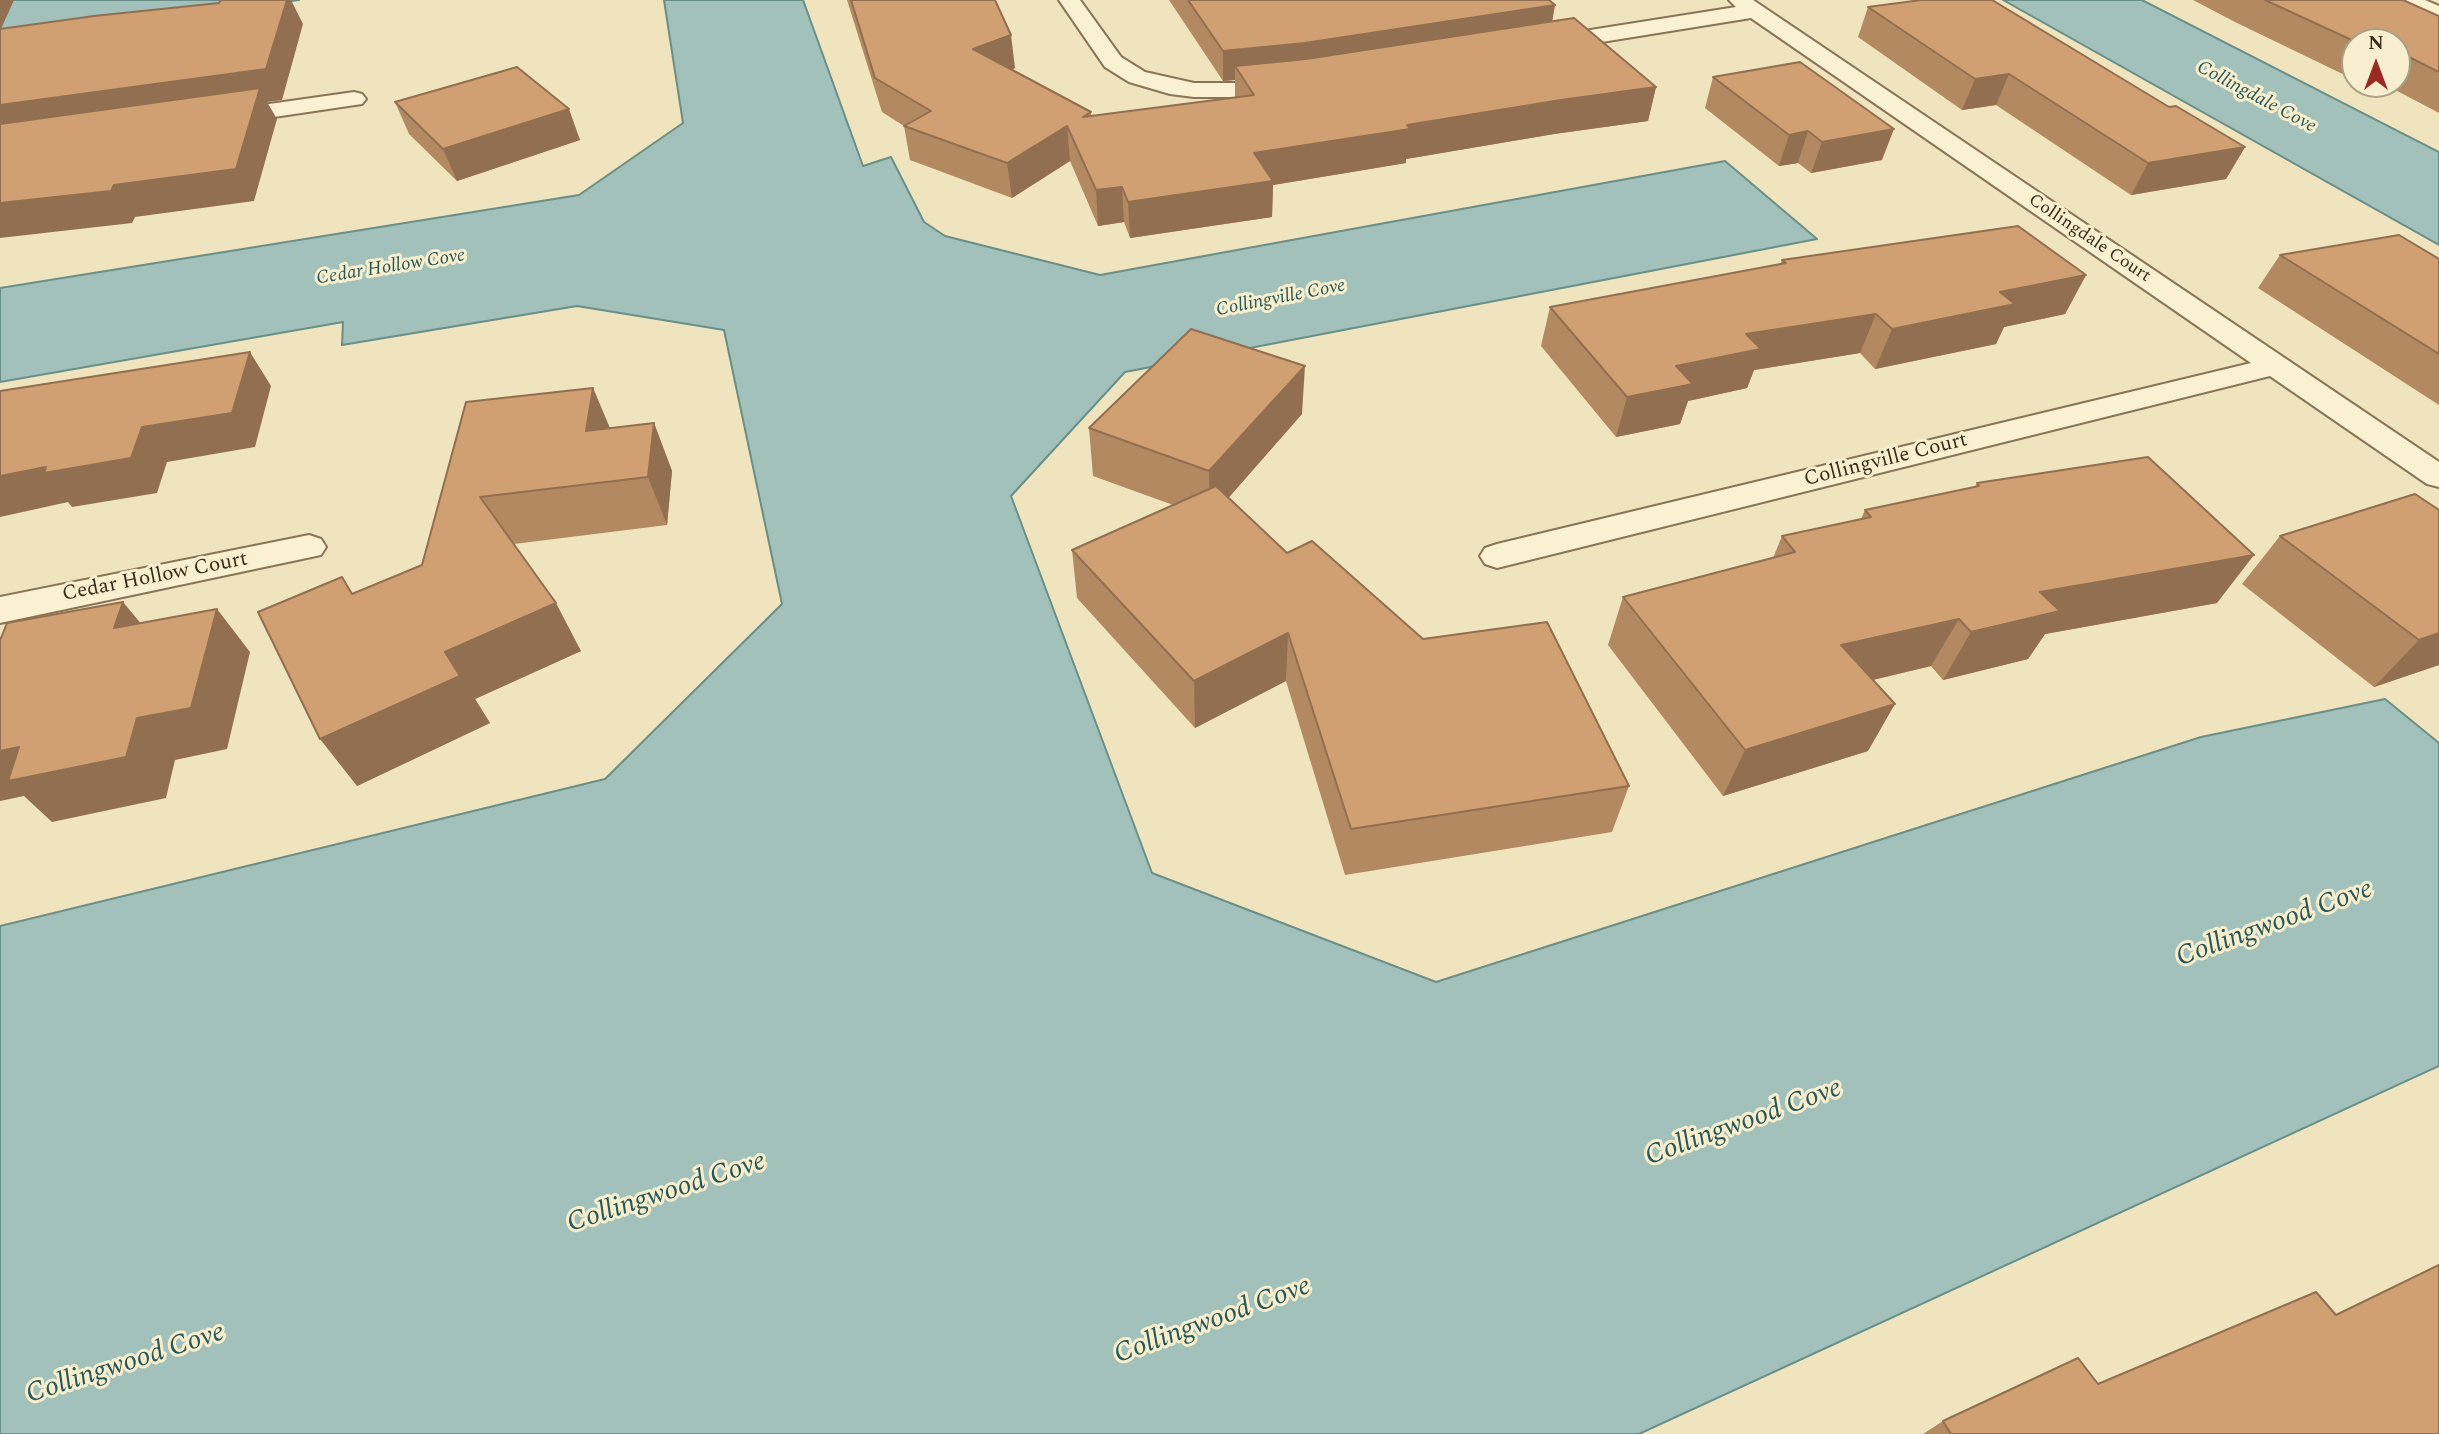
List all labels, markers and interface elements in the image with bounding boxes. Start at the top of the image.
north arrow [2341,28,2411,98]
text: N [2368,29,2384,58]
water label: Collingdale Cove [2192,57,2320,139]
street label: Collingdale Court [2024,190,2154,288]
water label: Cedar Hollow Cove [315,245,467,291]
water label: Collingville Cove [1214,275,1348,323]
street label: Collingville Court [1802,428,1970,494]
street label: Cedar Hollow Court [60,548,250,608]
water label: Collingwood Cove [2172,874,2378,976]
water label: Collingwood Cove [1641,1073,1847,1175]
water label: Collingwood Cove [563,1146,771,1242]
water label: Collingwood Cove [1110,1271,1316,1373]
water label: Collingwood Cove [22,1317,230,1413]

